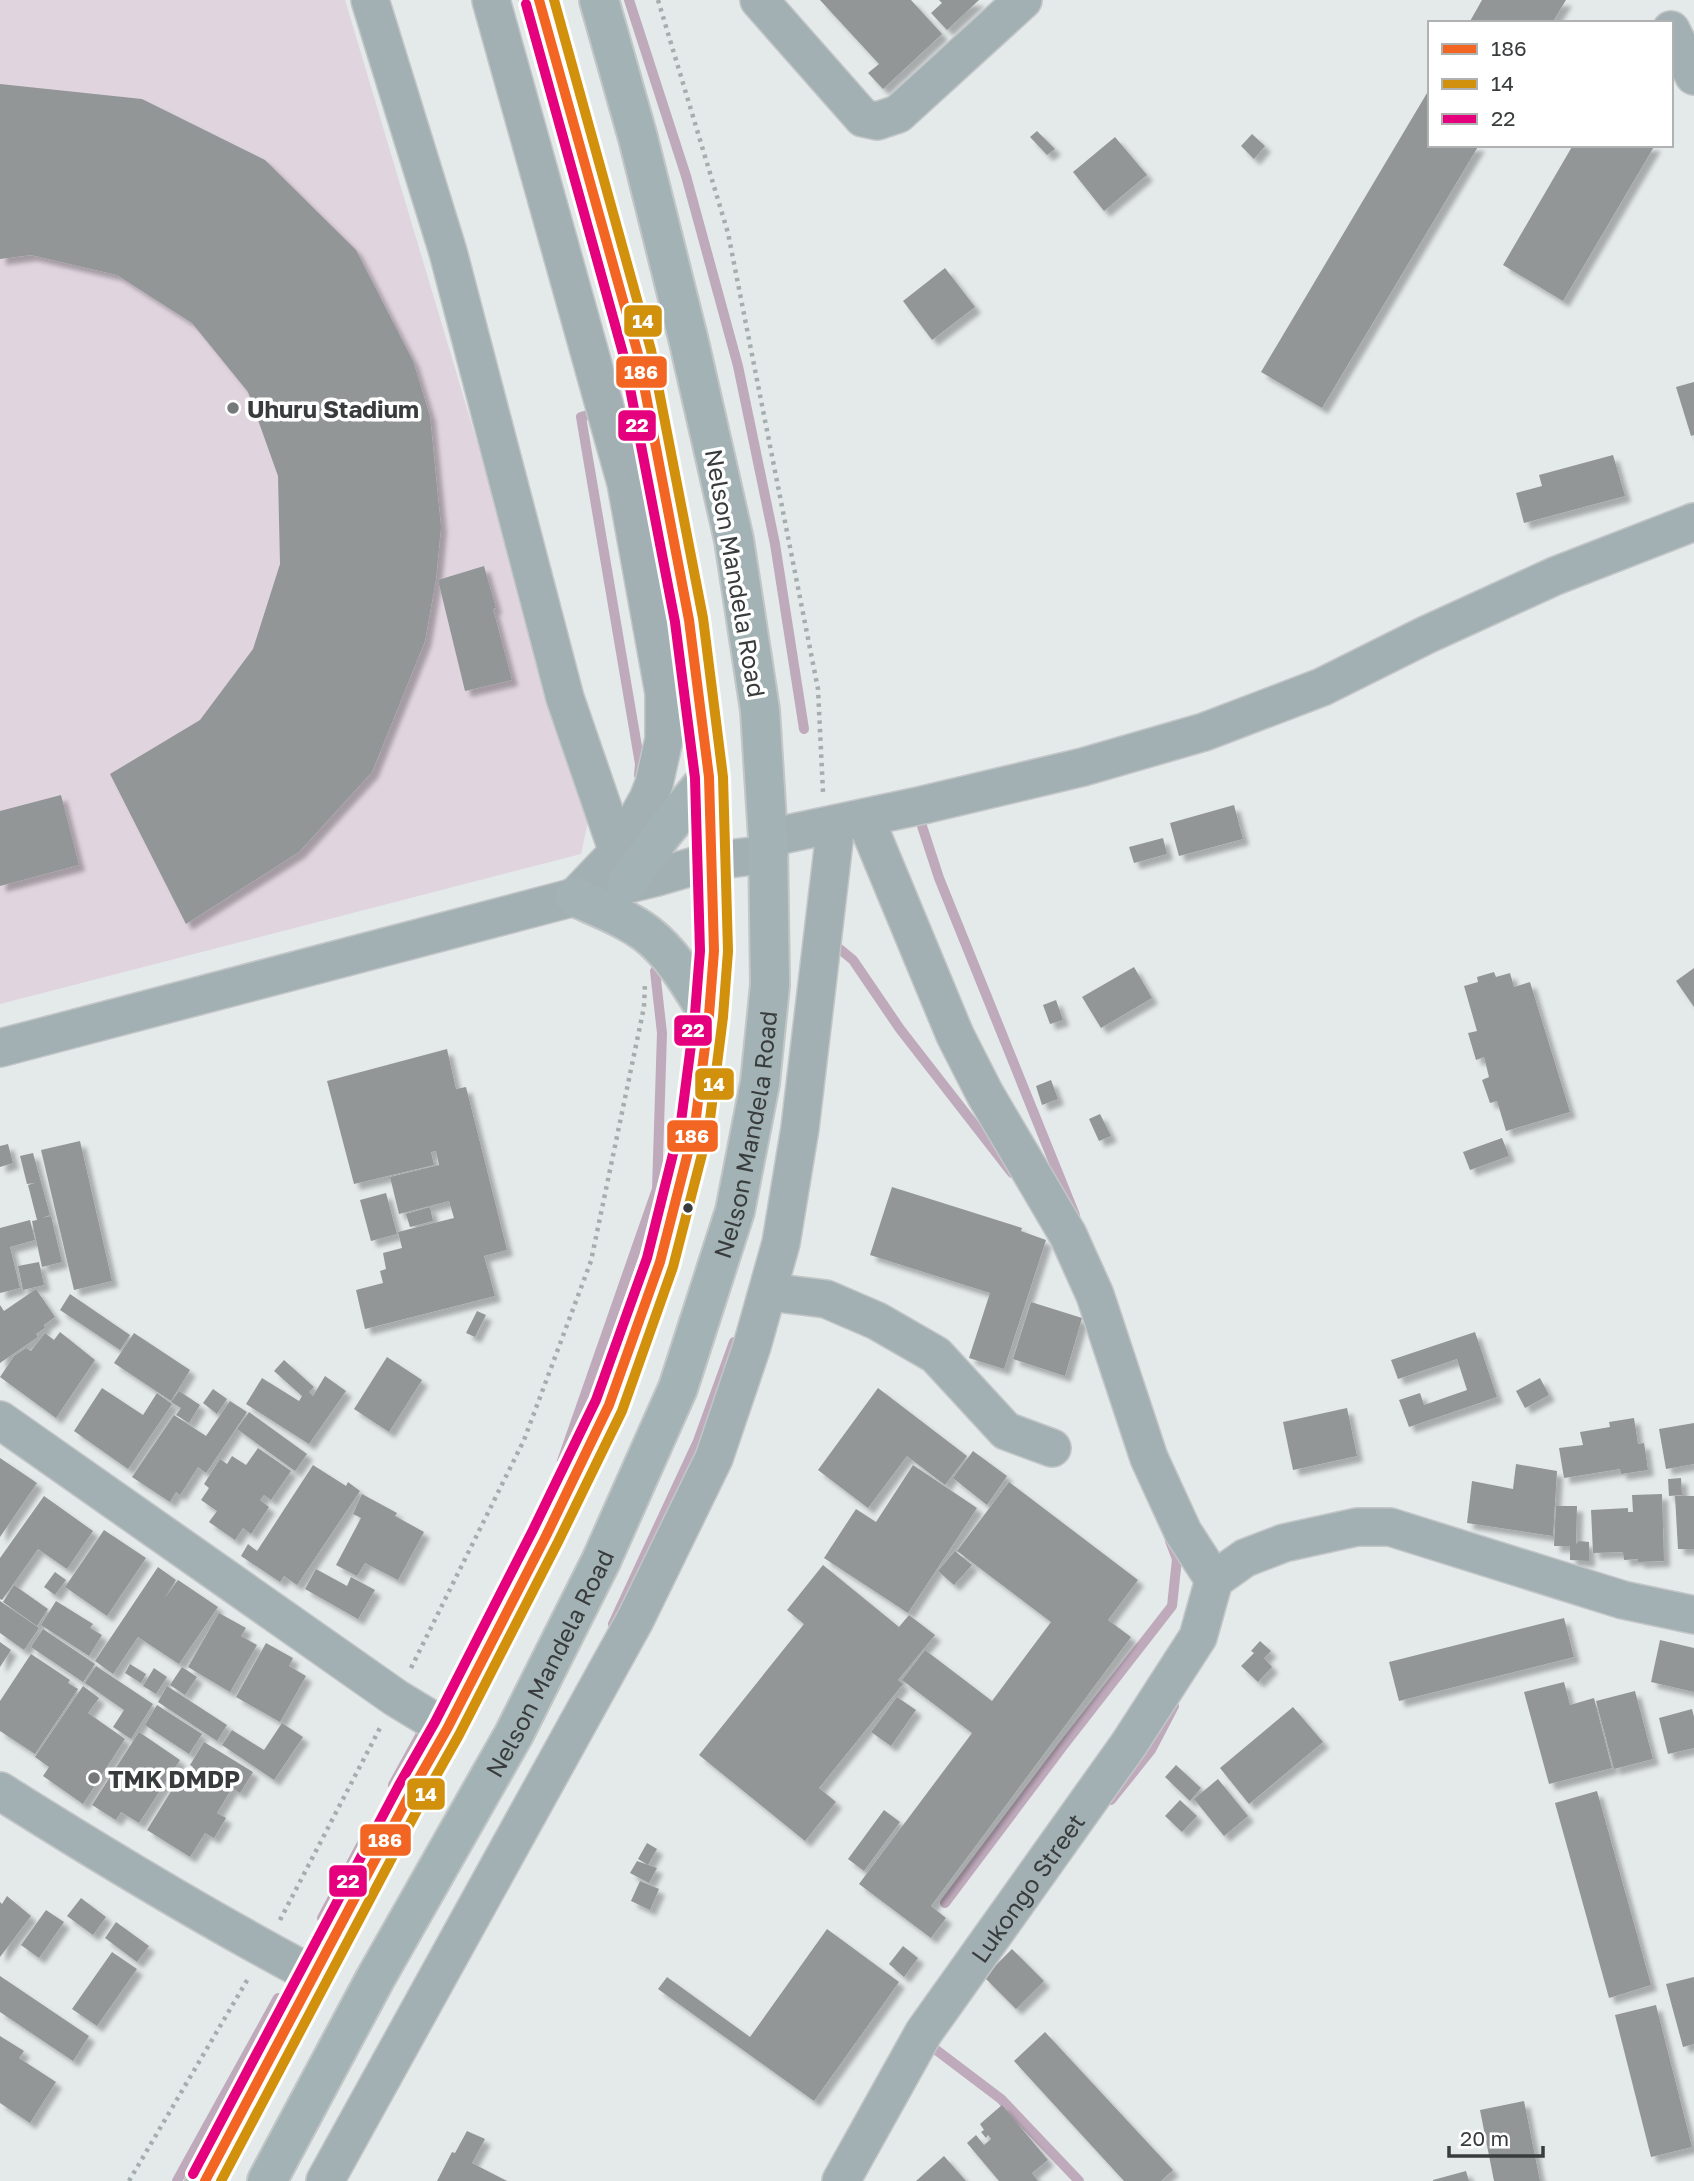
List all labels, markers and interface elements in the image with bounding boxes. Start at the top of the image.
legend [1428,21,1673,147]
text: 186 [1491,35,1527,61]
text: 14 [1491,70,1514,96]
text: 22 [1491,105,1515,131]
line badge: 14 [623,304,663,338]
text: 14 [632,309,654,332]
line badge: 186 [615,355,668,389]
text: 186 [624,360,658,383]
place label: Uhuru Stadium [247,394,419,423]
marker: Uhuru Stadium [225,400,241,416]
line badge: 22 [617,409,657,442]
text: 22 [625,413,649,436]
street label: Nelson Mandela Road [700,447,772,699]
street label: Nelson Mandela Road [706,1009,782,1262]
line badge: 22 [673,1014,713,1047]
text: 22 [681,1018,705,1041]
line badge: 14 [694,1067,735,1101]
text: 14 [703,1072,725,1095]
line badge: 186 [666,1119,719,1153]
text: 186 [675,1124,709,1147]
unlabelled marker [681,1201,695,1215]
street label: Nelson Mandela Road [478,1545,619,1782]
place label: TMK DMDP [108,1764,240,1793]
marker: TMK DMDP [86,1770,102,1786]
line badge: 14 [406,1777,446,1811]
text: 14 [415,1782,437,1805]
street label: Lukongo Street [964,1807,1090,1968]
line badge: 186 [359,1823,412,1857]
text: 186 [368,1828,402,1851]
line badge: 22 [328,1864,368,1898]
text: 22 [336,1869,360,1892]
scale bar [1449,2114,1544,2158]
text: 20 m [1460,2125,1509,2151]

